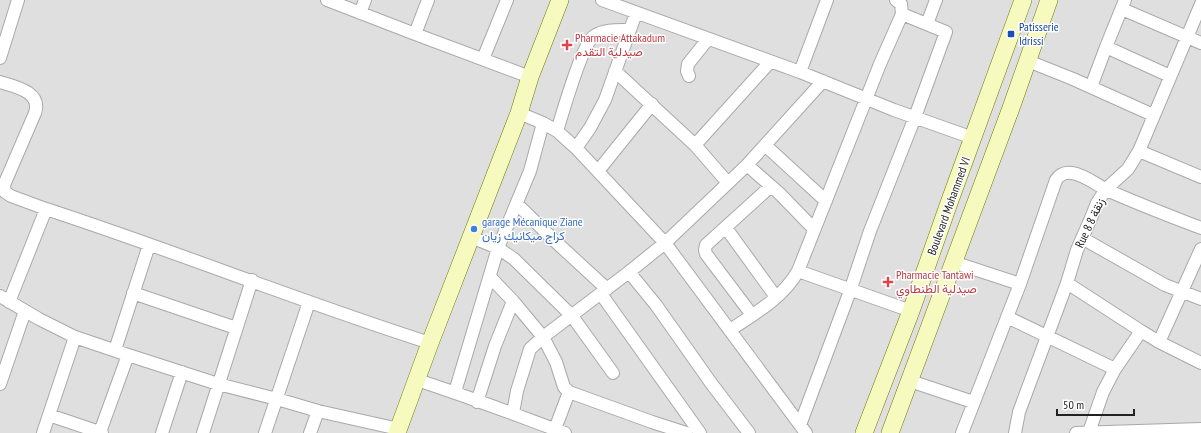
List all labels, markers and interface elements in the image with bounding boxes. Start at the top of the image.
place label: Patisserie Idrissi [1019,19,1059,48]
marker: Patisserie Idrissi [1006,29,1016,39]
place label: Pharmacie Attakadum صيدلية التقدم [575,30,665,60]
marker: Pharmacie Attakadum صيدلية التقدم [562,40,572,50]
street label: Boulevard Mohammed VI [924,155,973,257]
street label: Rue 8 8 زنقة [1071,195,1109,251]
place label: garage Mécanique Ziane كراج ميكانيك زيان [482,214,583,245]
marker: garage Mécanique Ziane كراج ميكانيك زيان [469,224,479,234]
place label: Pharmacie Tantawi صيدلية الطنطاوي [896,267,977,299]
marker: Pharmacie Tantawi صيدلية الطنطاوي [883,277,893,287]
scale bar [1057,391,1134,417]
text: 50 m [1063,397,1084,412]

